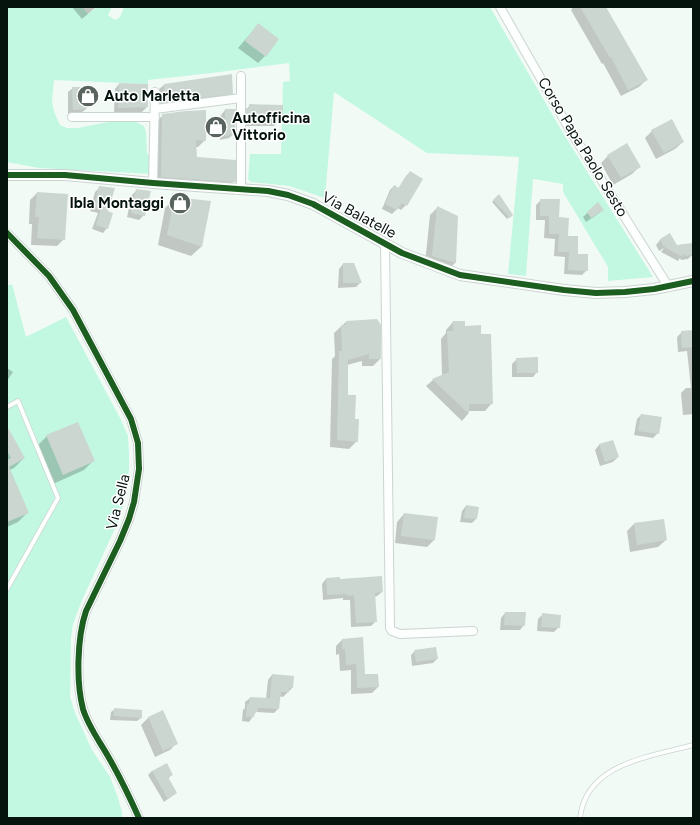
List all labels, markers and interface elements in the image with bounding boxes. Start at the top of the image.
street label: Corso Papa Paolo Sesto [534,74,632,220]
shop icon: Auto Marletta [75,83,101,109]
place label: Auto Marletta [104,87,200,105]
place label: Autofficina Vittorio [232,109,310,144]
shop icon: Autofficina Vittorio [203,114,229,140]
street label: Via Balatelle [319,188,399,242]
shop icon: Ibla Montaggi [167,190,193,216]
place label: Ibla Montaggi [70,194,164,212]
street label: Via Sella [102,472,134,532]

